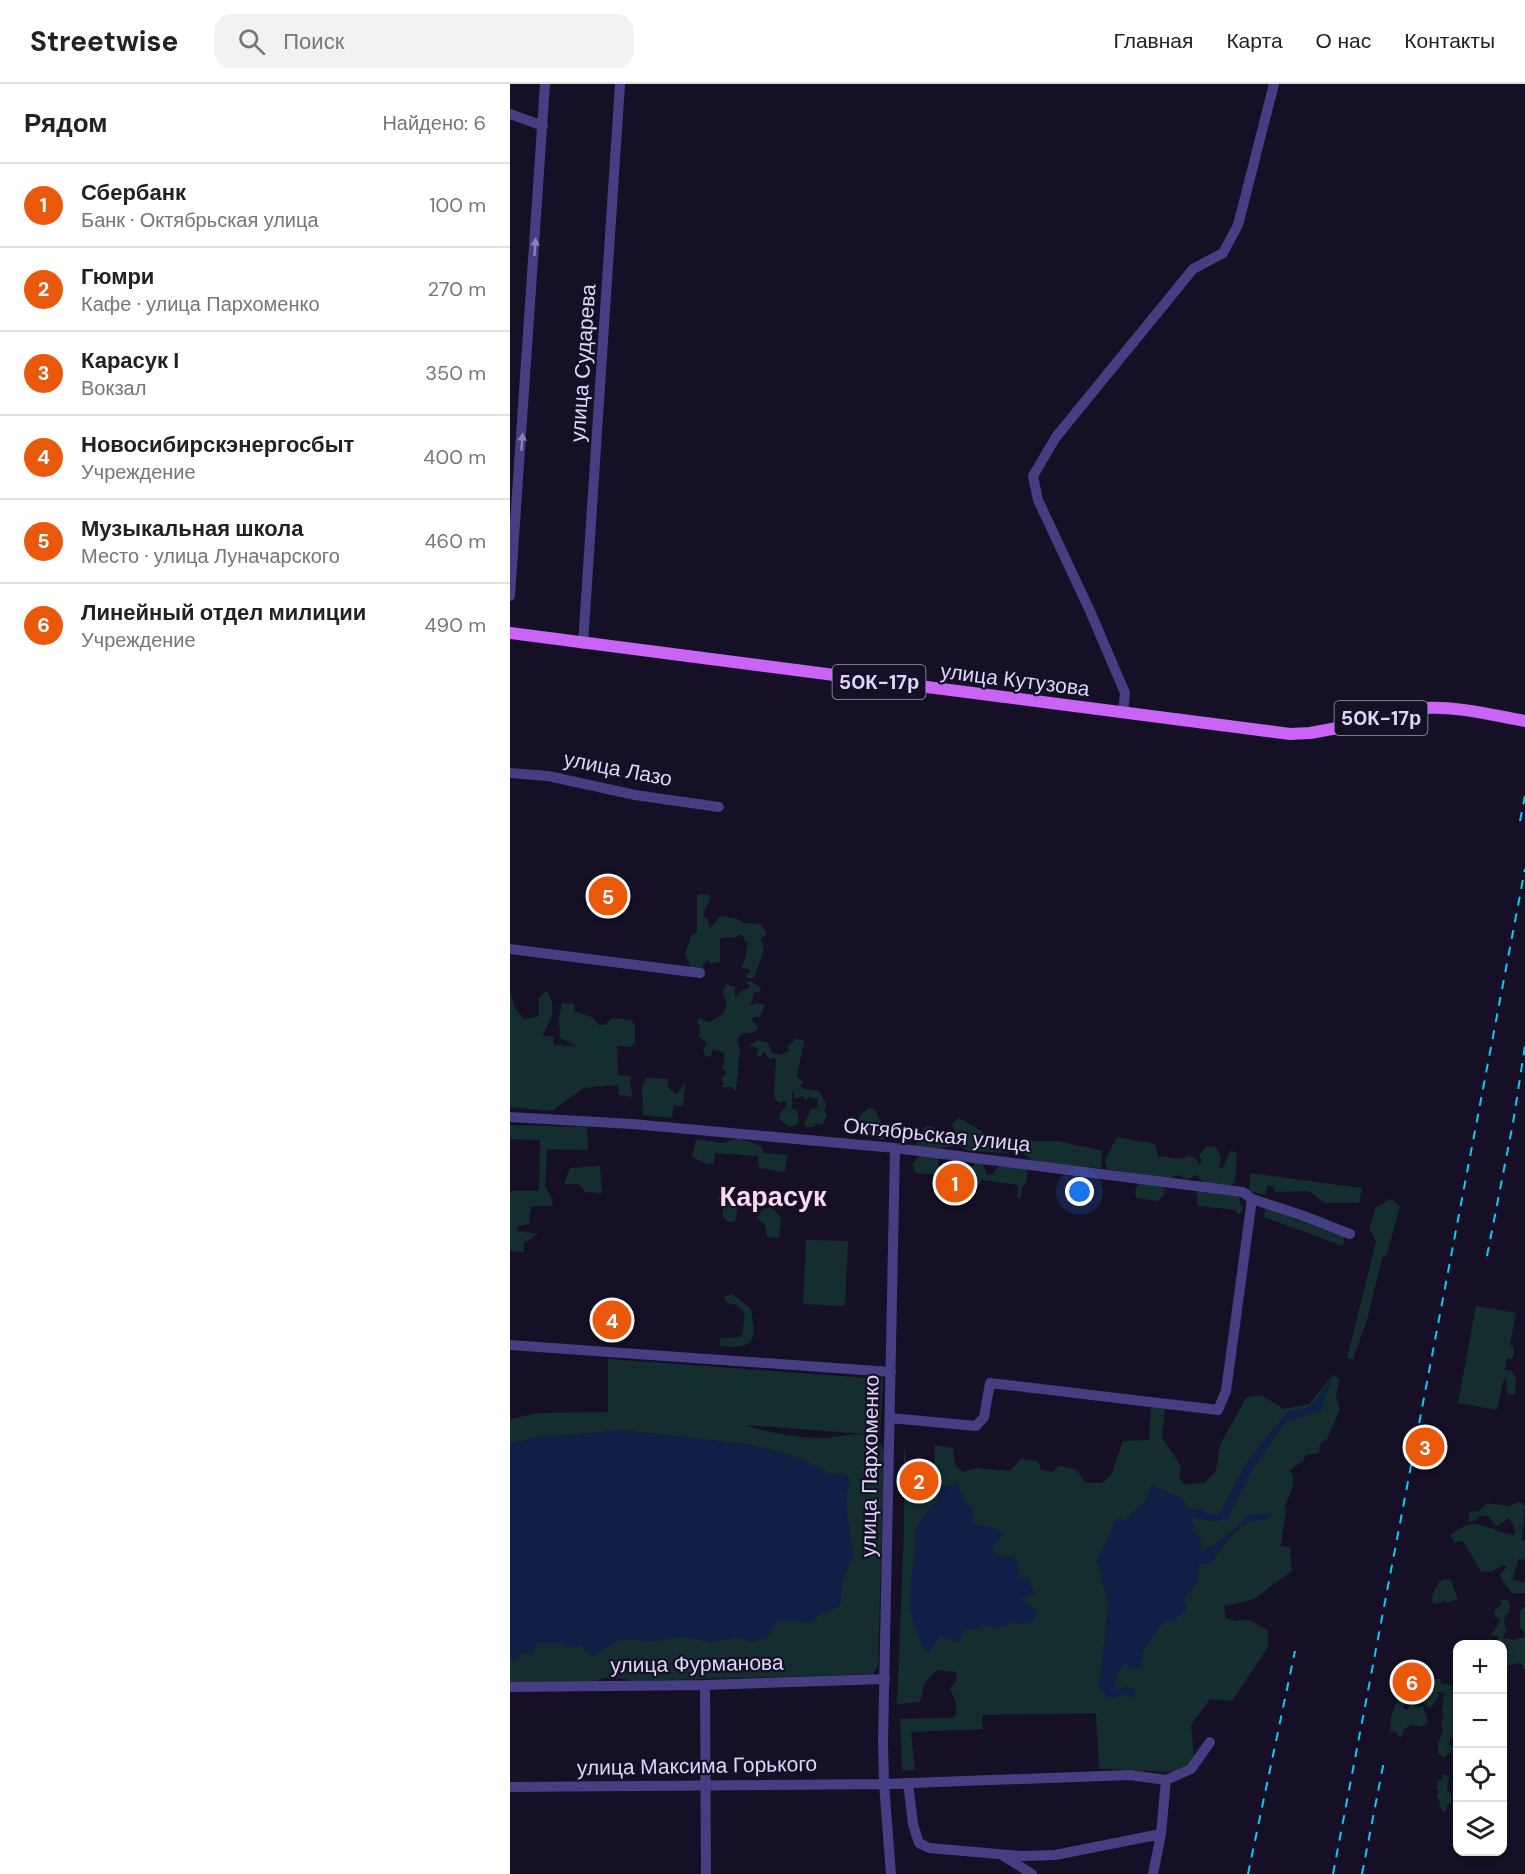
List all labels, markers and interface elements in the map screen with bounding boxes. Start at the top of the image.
search box [214,14,634,68]
text: Streetwise [30,23,178,60]
icon: search [235,25,268,58]
text: Поиск [283,27,344,56]
text: Главная [1113,27,1193,55]
text: Карта [1226,27,1283,55]
text: О нас [1316,27,1371,55]
text: Контакты [1404,27,1495,55]
text: Рядом [24,106,107,140]
text: Найдено: 6 [382,110,486,136]
text: Сбербанк [81,178,186,207]
text: 1 [40,192,47,218]
text: 100 m [429,192,486,218]
text: Банк · Октябрьская улица [81,207,319,233]
one-way arrow [531,238,540,257]
text: Гюмри [81,262,154,291]
text: 2 [38,276,49,302]
text: 270 m [428,276,486,302]
street label: улица Сударева [564,283,603,443]
text: Кафе · улица Пархоменко [81,291,320,317]
text: Карасук I [81,346,179,375]
text: 3 [37,360,50,386]
text: 350 m [425,360,486,386]
text: Вокзал [81,375,146,401]
text: Новосибирскэнергосбыт [81,430,354,459]
one-way arrow [517,432,527,451]
text: 4 [37,444,50,470]
text: 400 m [423,444,486,470]
text: Учреждение [81,459,196,485]
text: Музыкальная школа [81,514,303,543]
text: 5 [37,528,50,554]
text: 460 m [424,528,486,554]
text: Место · улица Луначарского [81,543,340,569]
text: Линейный отдел милиции [81,598,366,627]
text: 6 [37,612,50,638]
text: 490 m [424,612,486,638]
text: Учреждение [81,627,196,653]
street label: улица Кутузова [939,657,1091,703]
road number: 50К-17р [832,665,926,699]
road number: 50К-17р [1334,701,1428,735]
street label: улица Лазо [562,745,674,793]
pin: 5 [588,874,628,918]
street label: Октябрьская улица [842,1111,1032,1159]
pin: 1 [936,1160,974,1206]
your location [1065,1177,1094,1206]
district label: Карасук [720,1179,827,1214]
pin: 4 [592,1298,632,1342]
street label: улица Пархоменко [854,1375,886,1557]
pin: 3 [1406,1424,1444,1470]
pin: 2 [900,1458,938,1504]
map controls [1453,1640,1507,1856]
button: + [1453,1640,1507,1694]
street label: улица Фурманова [610,1648,784,1680]
pin: 6 [1392,1660,1432,1704]
button: − [1453,1694,1507,1748]
button: locate [1453,1748,1507,1802]
street label: улица Максима Горького [577,1750,817,1782]
button: layers [1453,1802,1507,1856]

